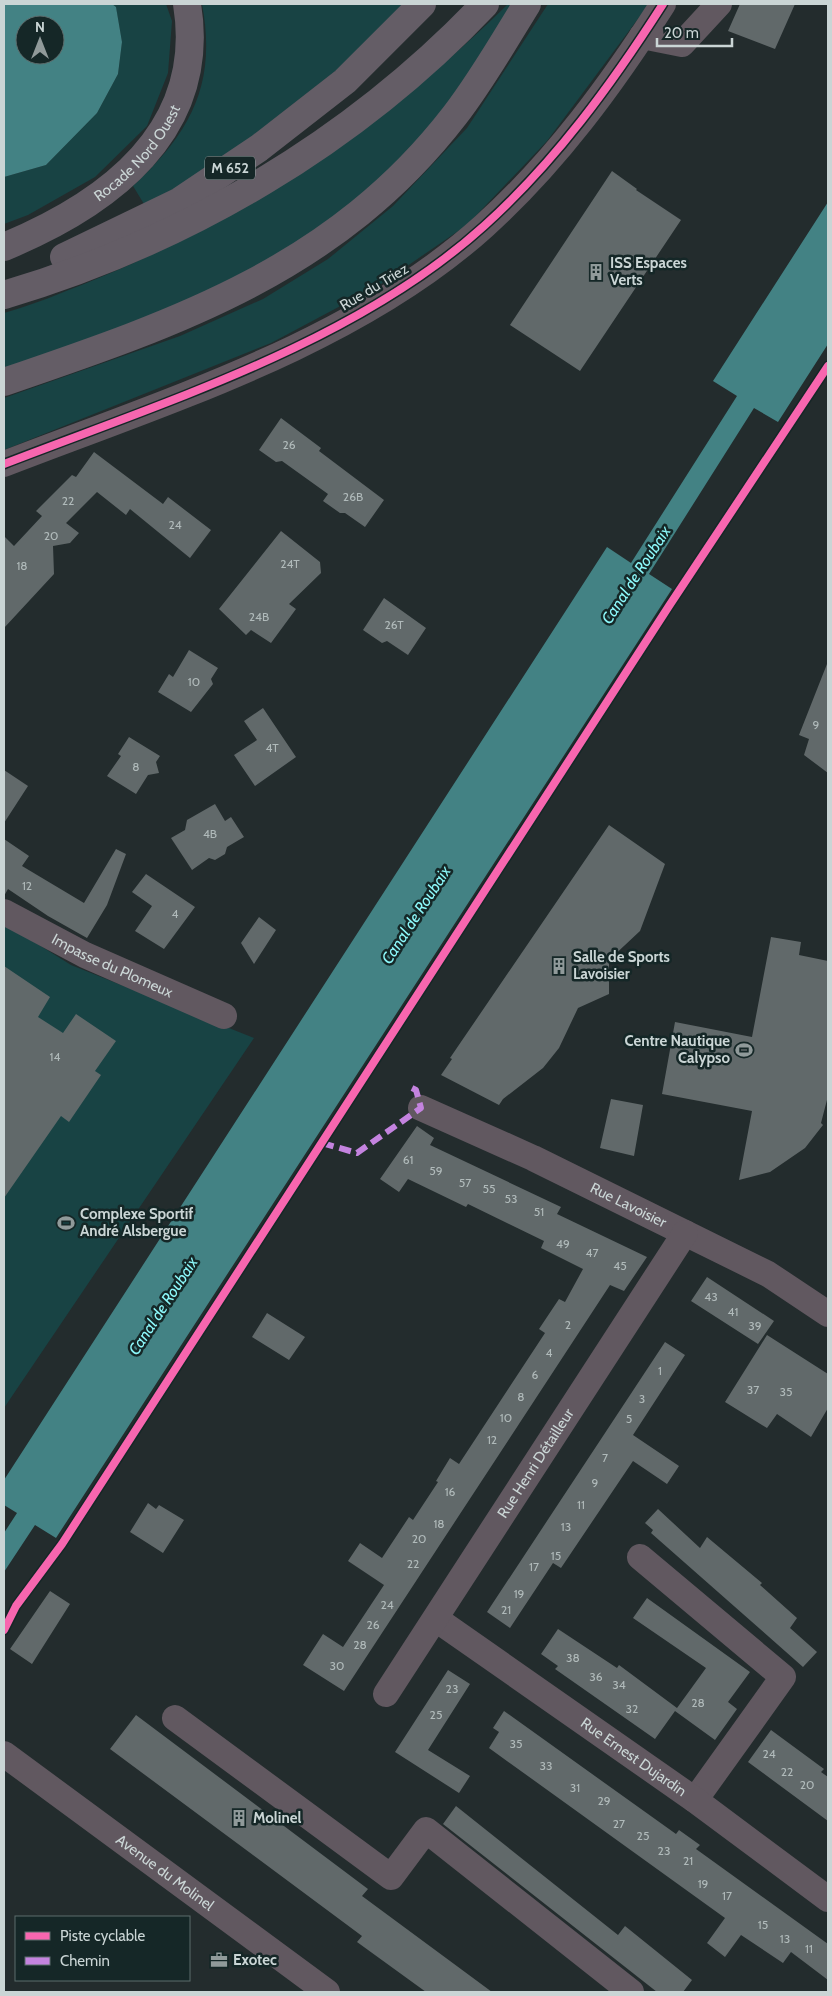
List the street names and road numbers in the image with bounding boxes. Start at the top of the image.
street label: Rocade Nord Ouest [90,102,184,205]
road number: M 652 [205,156,255,180]
street label: Rue du Triez [336,260,412,314]
street label: Impasse du Plomeux [49,930,176,1001]
street label: Rue Lavoisier [587,1179,670,1232]
street label: Rue Henri Détailleur [494,1405,578,1521]
street label: Rue Ernest Dujardin [577,1714,690,1800]
street label: Avenue du Molinel [113,1831,218,1915]

